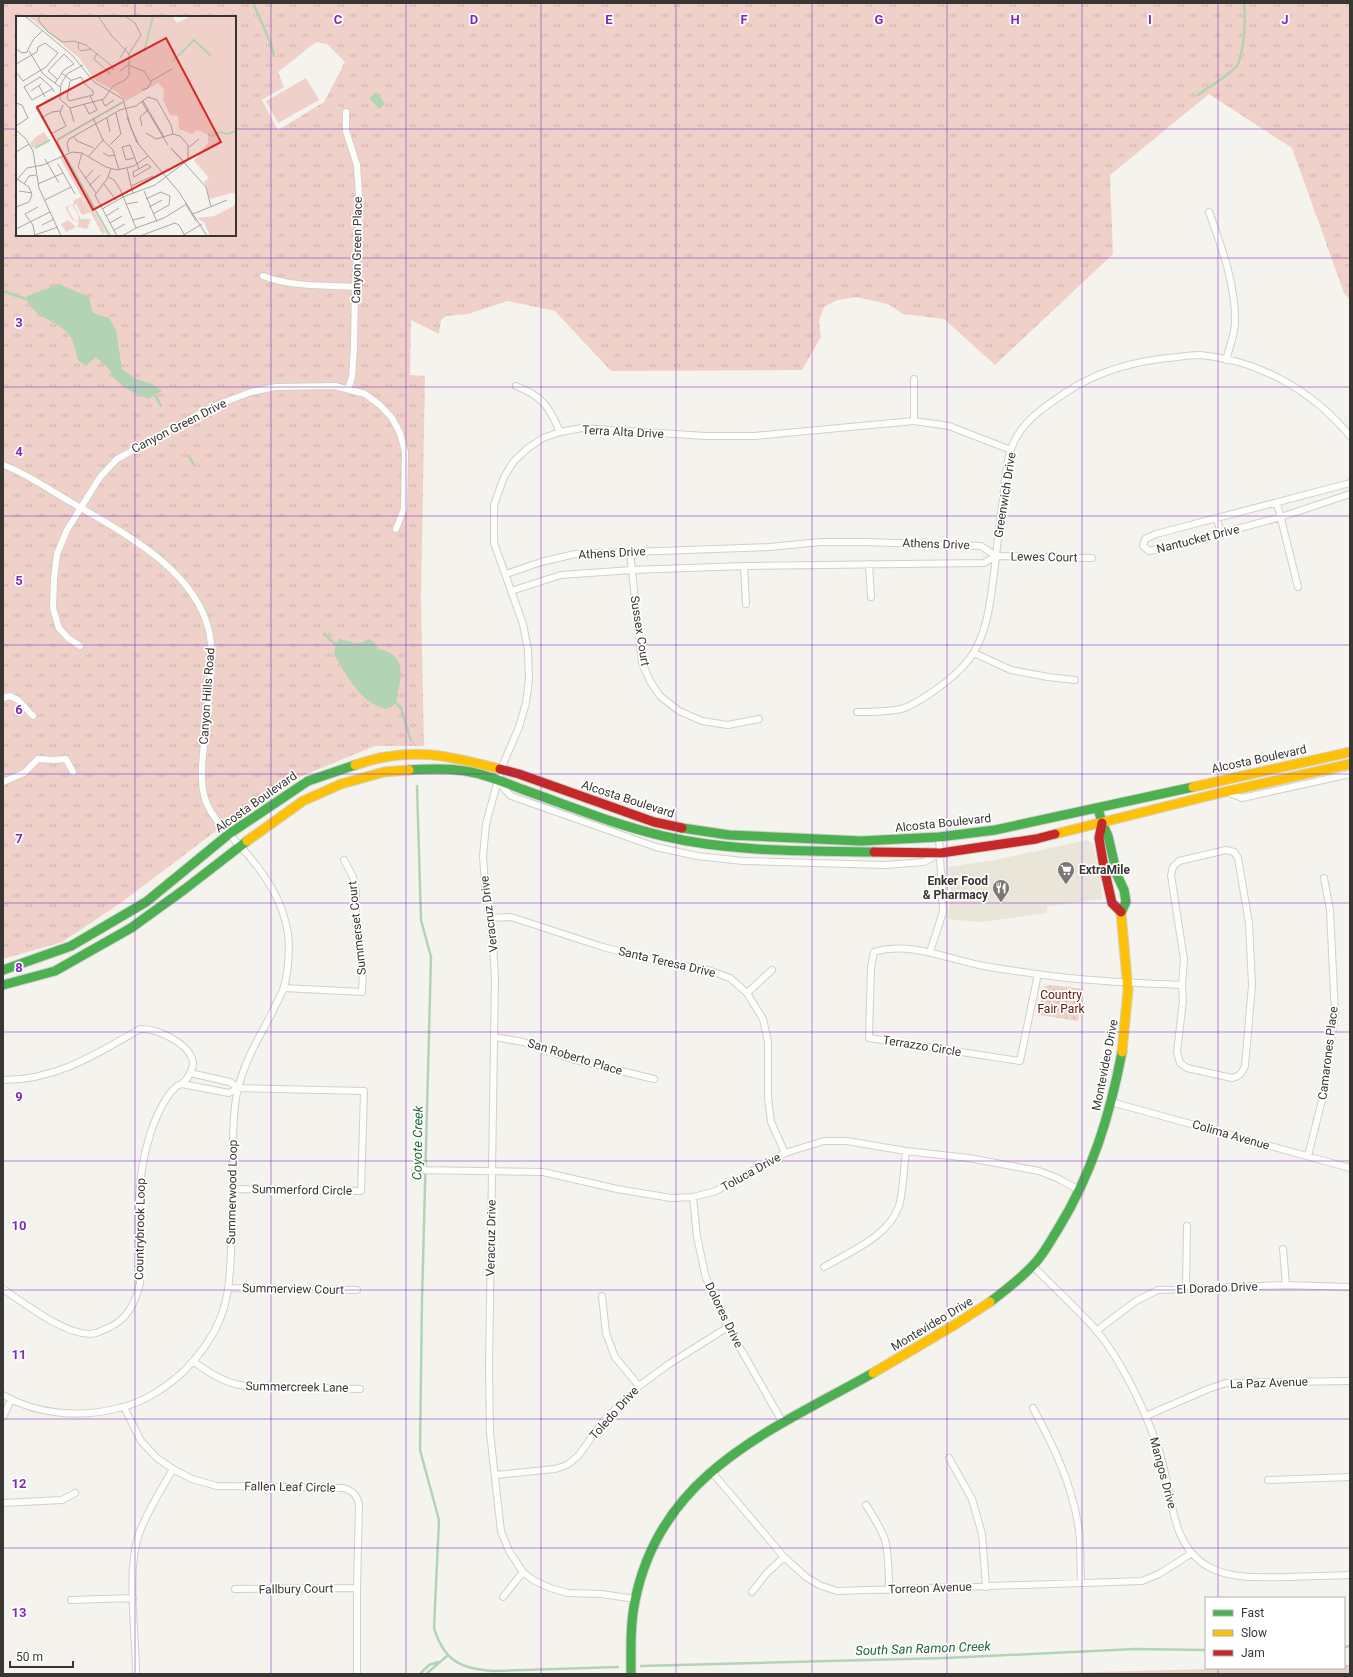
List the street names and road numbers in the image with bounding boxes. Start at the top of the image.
street label: Canyon Green Place [349,196,365,304]
street label: Canyon Green Drive [129,396,229,456]
street label: Terra Alta Drive [582,423,664,441]
street label: Greenwich Drive [991,451,1019,539]
street label: Nantucket Drive [1155,522,1241,556]
street label: Athens Drive [902,536,970,552]
street label: Athens Drive [578,544,646,562]
street label: Lewes Court [1010,549,1078,565]
street label: Sussex Court [628,595,652,667]
street label: Canyon Hills Road [197,647,217,745]
street label: Alcosta Boulevard [1210,742,1308,776]
street label: Alcosta Boulevard [212,769,300,835]
street label: Alcosta Boulevard [580,777,676,821]
street label: Alcosta Boulevard [894,811,992,835]
street label: Veracruz Drive [477,875,501,953]
street label: Summerset Court [345,880,369,976]
street label: Santa Teresa Drive [617,944,717,980]
street label: Camarones Place [1315,1005,1341,1101]
street label: Montevideo Drive [1089,1018,1121,1112]
street label: Terrazzo Circle [882,1033,962,1059]
street label: San Roberto Place [526,1036,624,1078]
street label: Colima Avenue [1191,1117,1271,1153]
street label: Summerwood Loop [224,1139,240,1244]
street label: Toluca Drive [719,1150,783,1194]
street label: Countrybrook Loop [132,1178,148,1280]
street label: Summerford Circle [252,1182,352,1198]
street label: Veracruz Drive [483,1199,499,1277]
street label: Dolores Drive [702,1280,746,1350]
street label: El Dorado Drive [1176,1280,1258,1296]
street label: Summerview Court [242,1281,344,1297]
street label: Montevideo Drive [889,1294,975,1354]
street label: La Paz Avenue [1230,1375,1308,1391]
street label: Summercreek Lane [245,1379,349,1395]
street label: Toledo Drive [587,1384,641,1442]
street label: Mangos Drive [1147,1436,1179,1510]
street label: Fallen Leaf Circle [244,1479,336,1495]
street label: Torreon Avenue [888,1580,972,1596]
street label: Fallbury Court [259,1581,333,1597]

